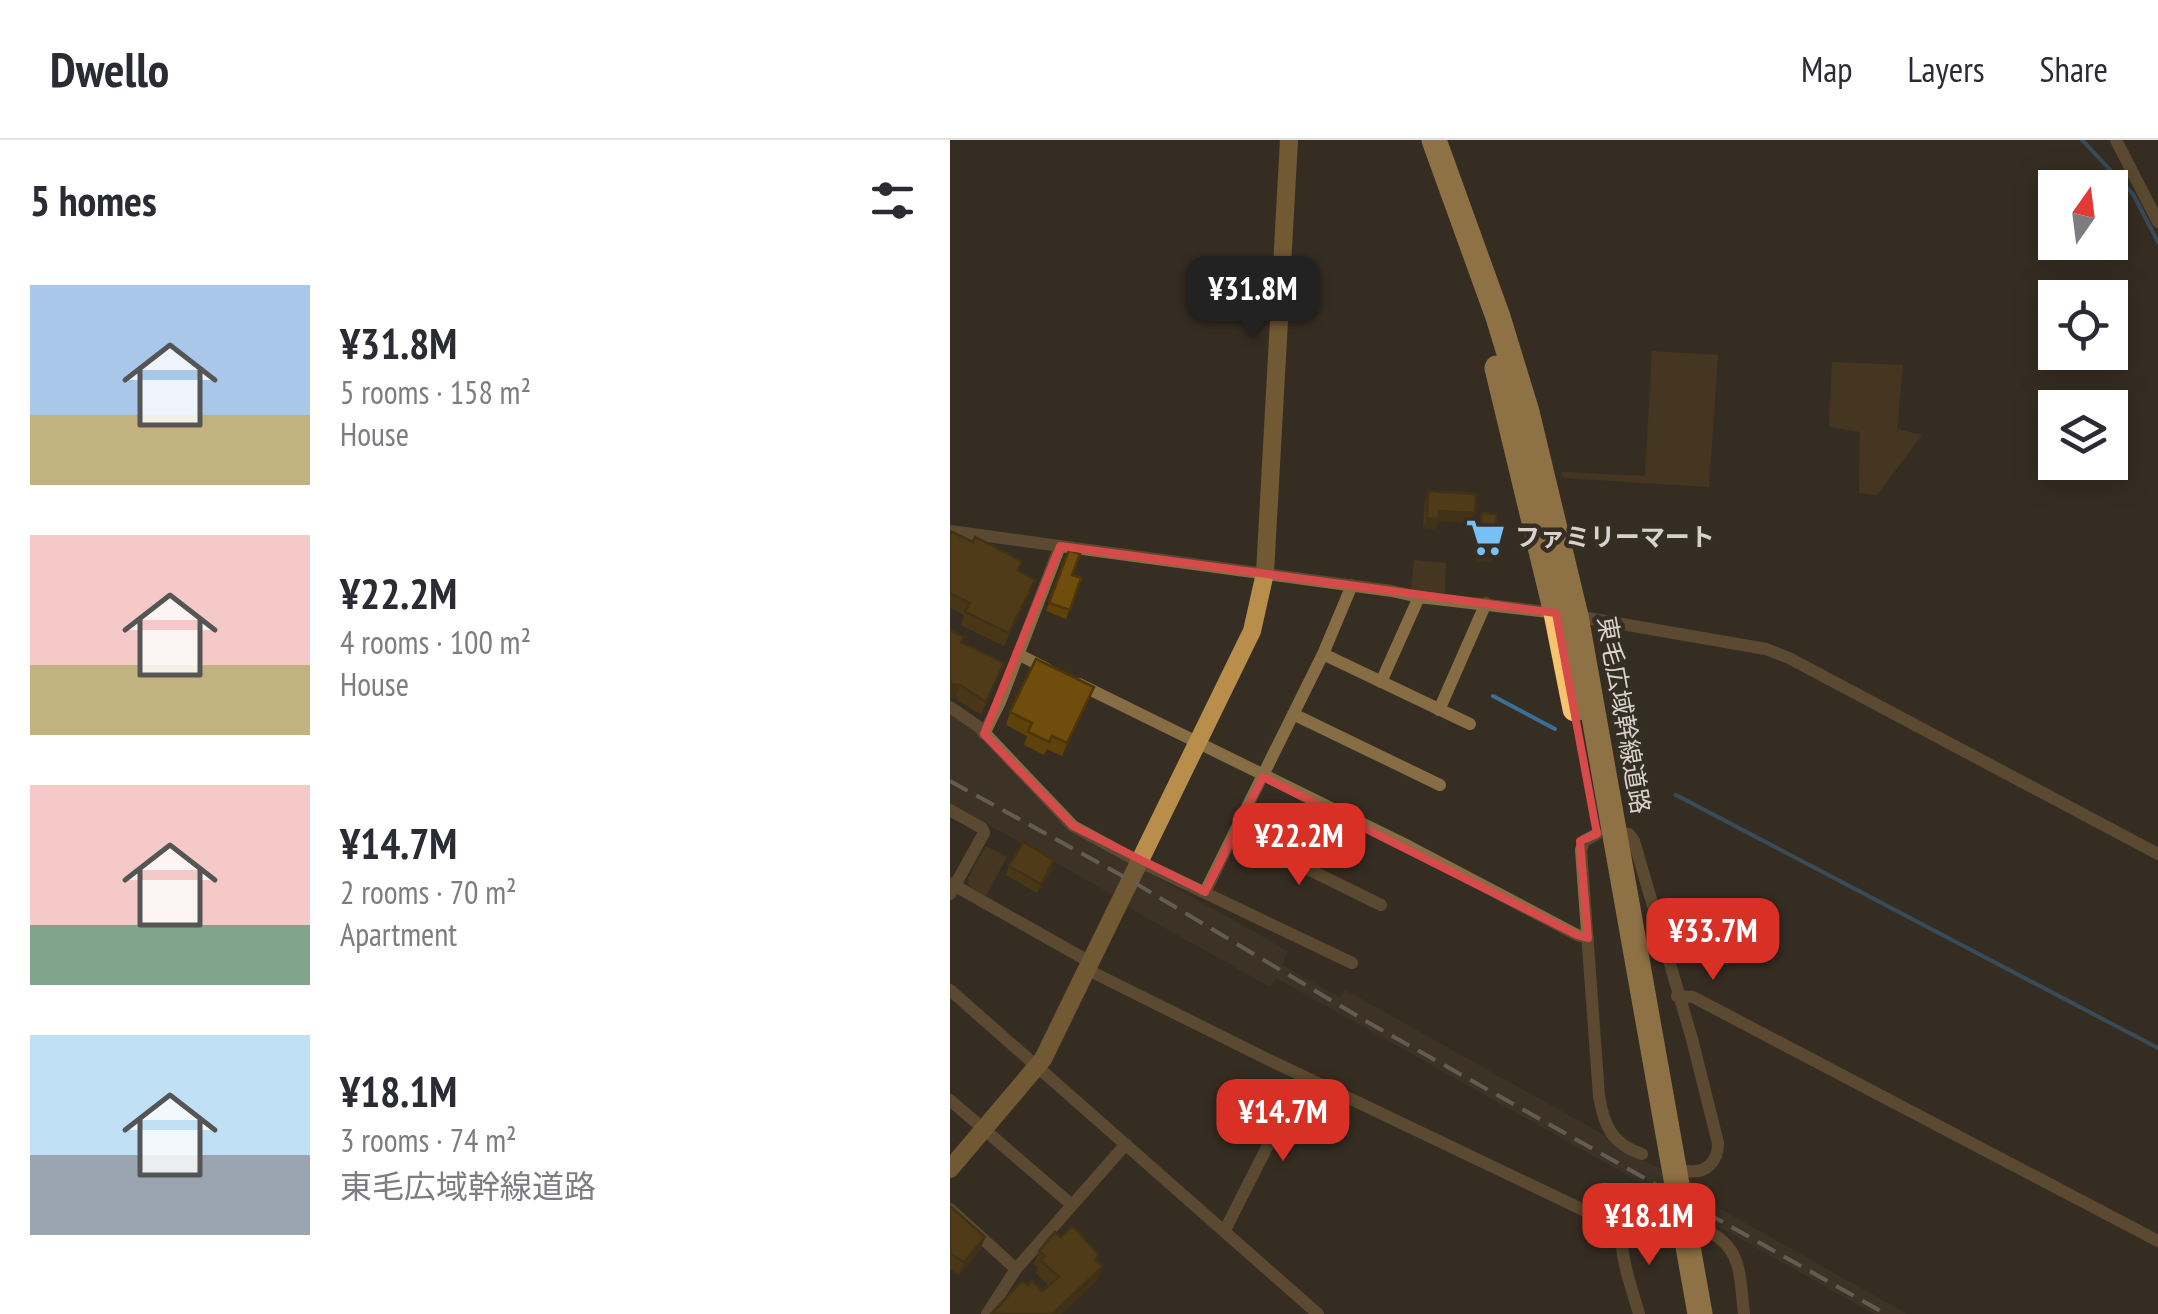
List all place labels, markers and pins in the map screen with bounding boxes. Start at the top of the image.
pin: ¥31.8M [1172,256,1334,341]
supermarket icon: ファミリーマート [1464,516,1506,558]
place label: ファミリーマート [1515,521,1715,553]
pin: ¥22.2M [1218,803,1380,888]
pin: ¥33.7M [1632,898,1794,983]
pin: ¥14.7M [1202,1079,1364,1164]
pin: ¥18.1M [1568,1183,1730,1268]

